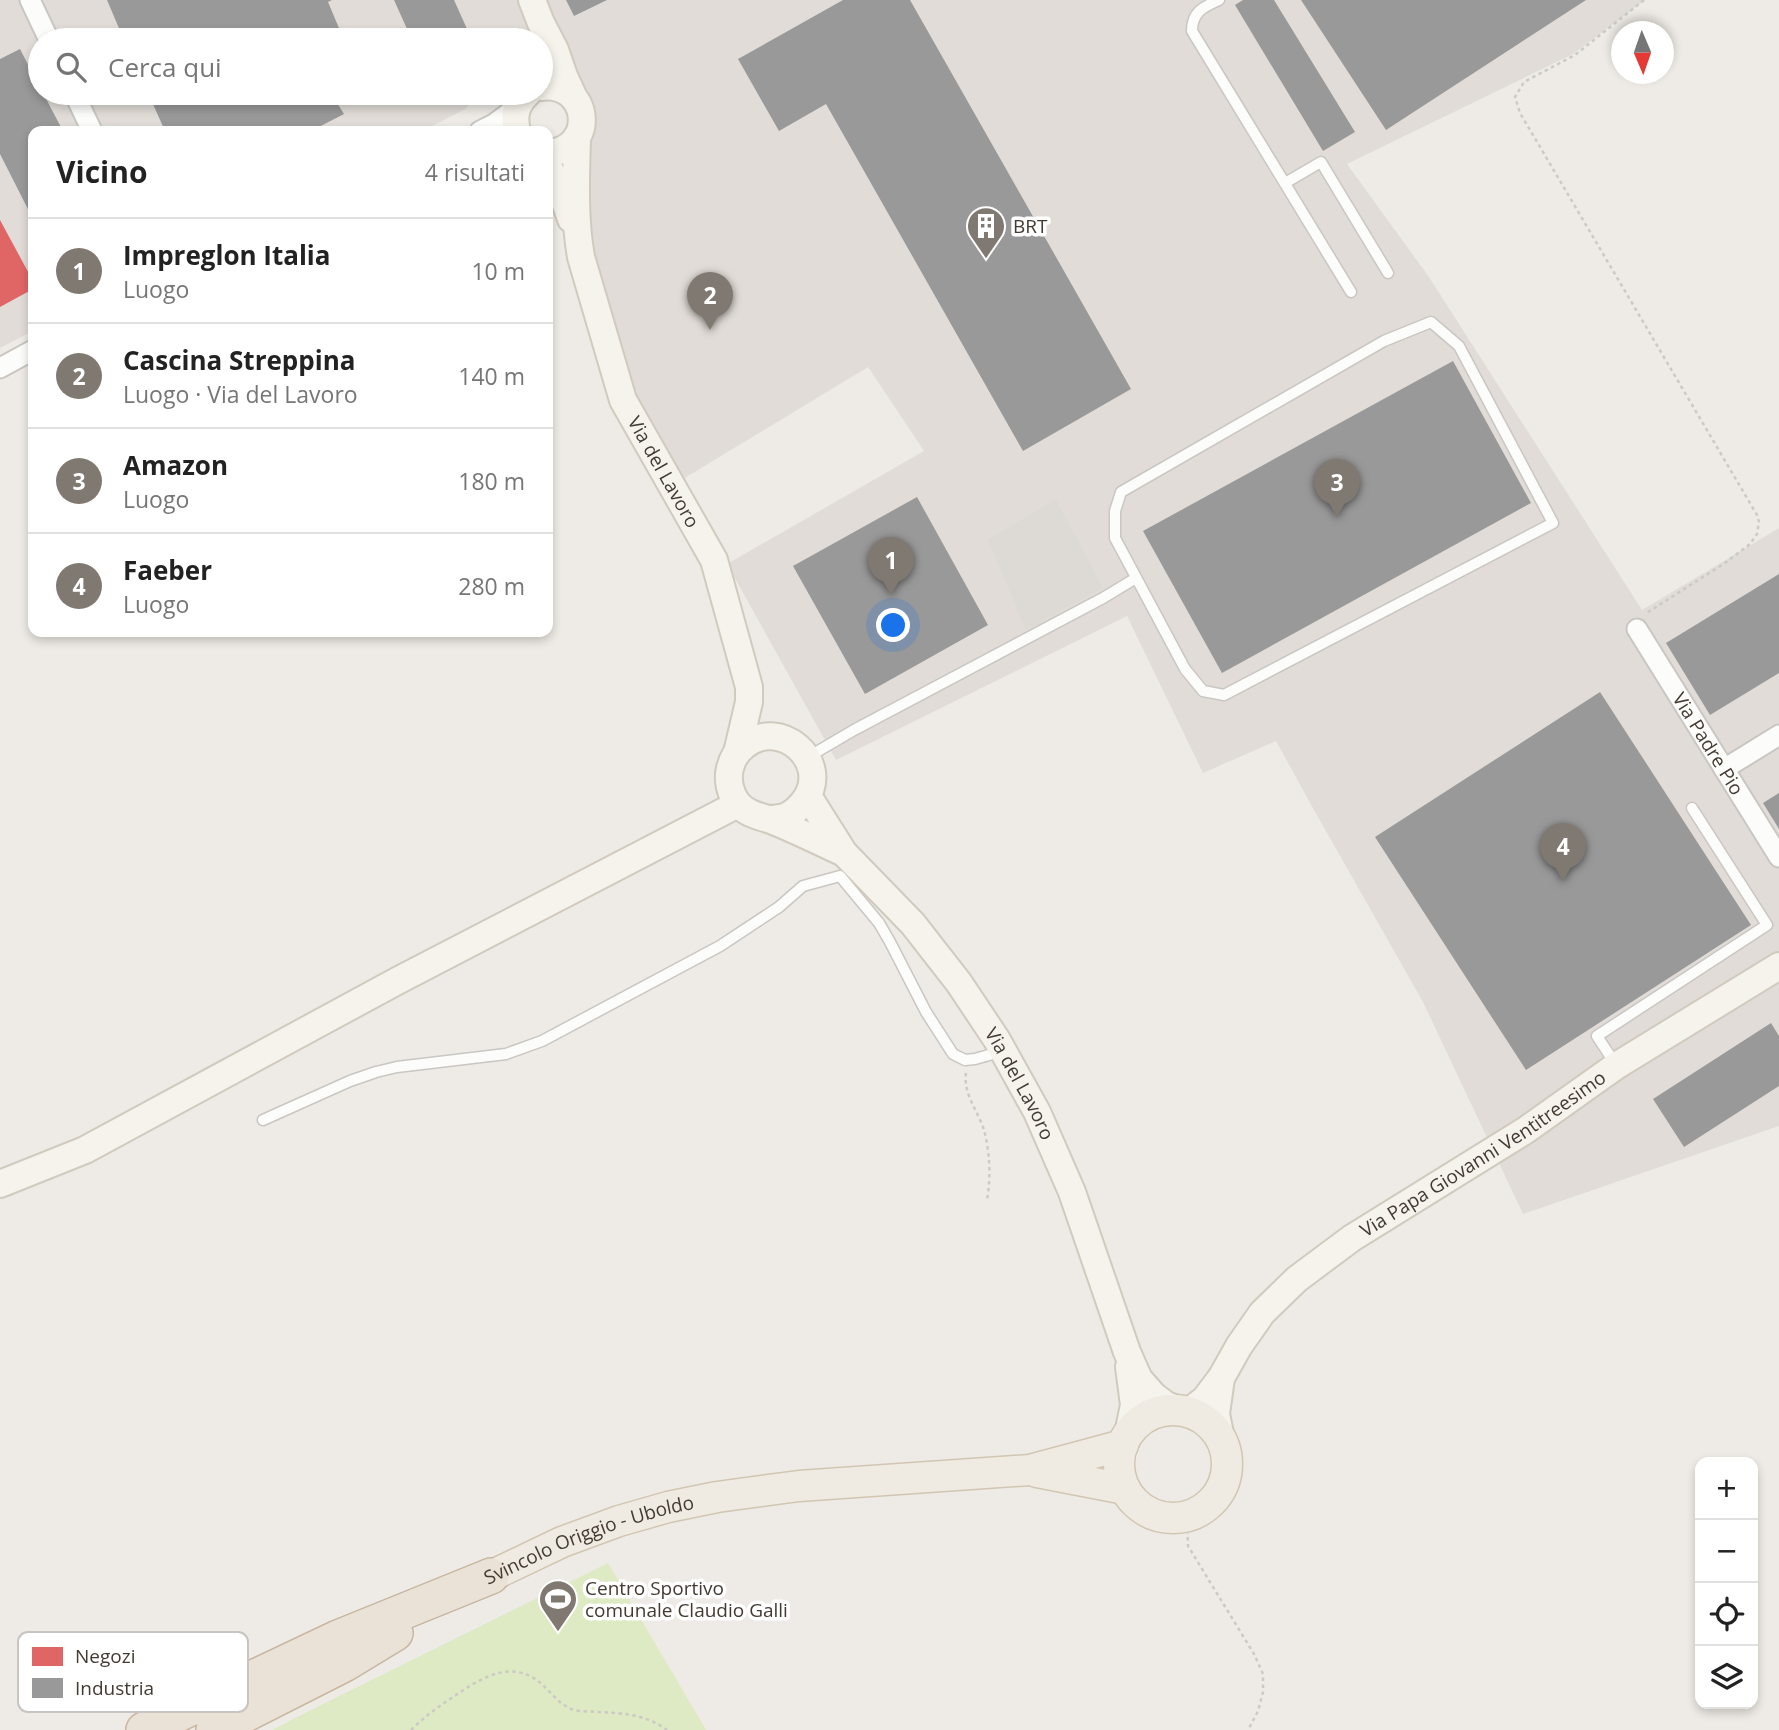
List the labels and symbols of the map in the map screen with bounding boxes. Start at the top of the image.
north arrow [1611,21,1674,84]
building icon: BRT [965,205,1007,260]
place label: BRT [1013,213,1048,239]
pin: 2 [687,272,733,330]
street label: Via del Lavoro [622,411,706,532]
pin: 3 [1314,459,1360,517]
pin: 1 [868,537,914,595]
your location [876,608,910,642]
street label: Via Padre Pio [1667,687,1750,800]
pin: 4 [1540,823,1586,881]
street label: Via del Lavoro [979,1022,1061,1144]
street label: Via Papa Giovanni Ventitreesimo [1355,1064,1611,1243]
street label: Svincolo Origgio - Uboldo [479,1489,696,1591]
place label: Centro Sportivo comunale Claudio Galli [585,1575,788,1623]
sports icon: Centro Sportivo comunale Claudio Galli [537,1578,579,1633]
legend [18,1632,248,1712]
text: Negozi [75,1643,135,1669]
text: Industria [75,1675,154,1701]

